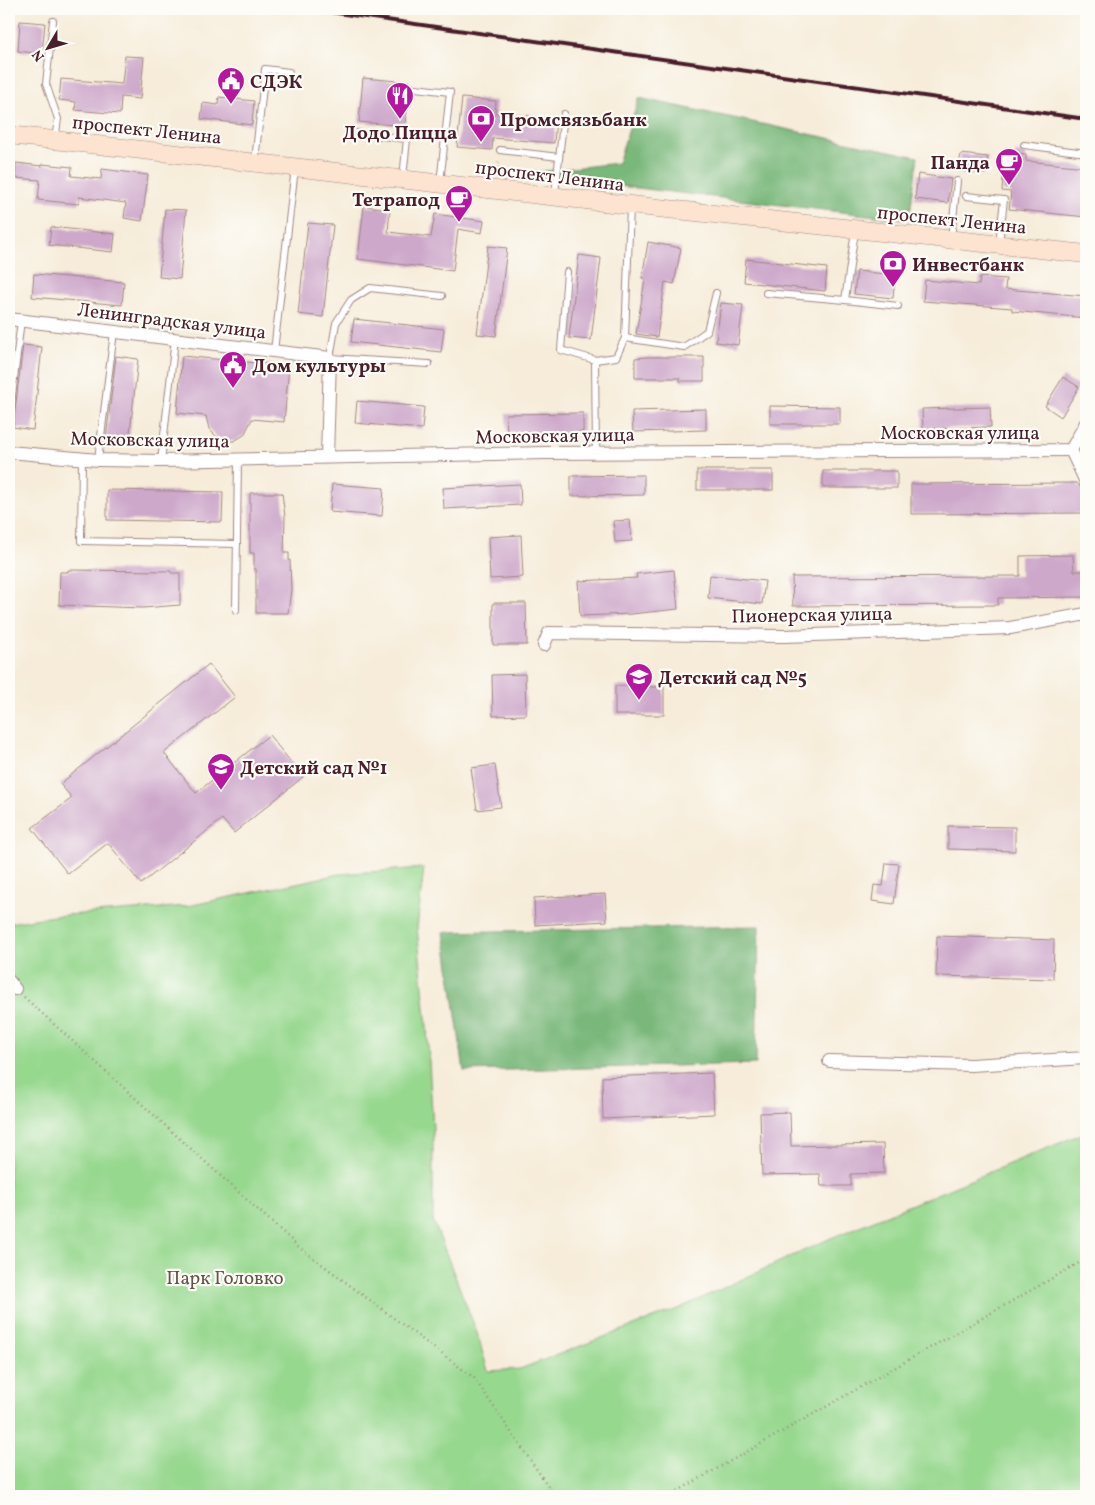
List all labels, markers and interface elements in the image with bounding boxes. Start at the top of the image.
north arrow [22,22,72,72]
text: N [28,45,50,65]
public building icon: СДЭК [216,66,246,105]
place label: СДЭК [250,70,303,96]
restaurant icon: Додо Пицца [385,81,415,120]
bank icon: Промсвязьбанк [466,104,496,143]
place label: Промсвязьбанк [500,108,647,134]
street label: проспект Ленина [71,110,223,152]
place label: Додо Пицца [343,121,457,147]
cafe icon: Панда [994,147,1024,186]
place label: Панда [931,151,990,177]
street label: проспект Ленина [474,155,626,199]
cafe icon: Тетрапод [444,184,474,223]
place label: Тетрапод [352,188,440,214]
street label: проспект Ленина [876,200,1028,242]
bank icon: Инвестбанк [878,249,908,288]
place label: Инвестбанк [912,253,1025,279]
street label: Ленинградская улица [76,297,268,346]
public building icon: Дом культуры [218,350,248,389]
place label: Дом культуры [252,354,386,380]
street label: Московская улица [880,421,1040,447]
street label: Московская улица [475,423,635,451]
street label: Московская улица [70,427,230,455]
street label: Пионерская улица [731,602,893,630]
school or university icon: Детский сад №5 [624,662,654,701]
place label: Детский сад №5 [658,666,807,692]
school or university icon: Детский сад №1 [206,752,236,791]
place label: Детский сад №1 [240,756,387,782]
park label: Парк Головко [166,1266,284,1292]

